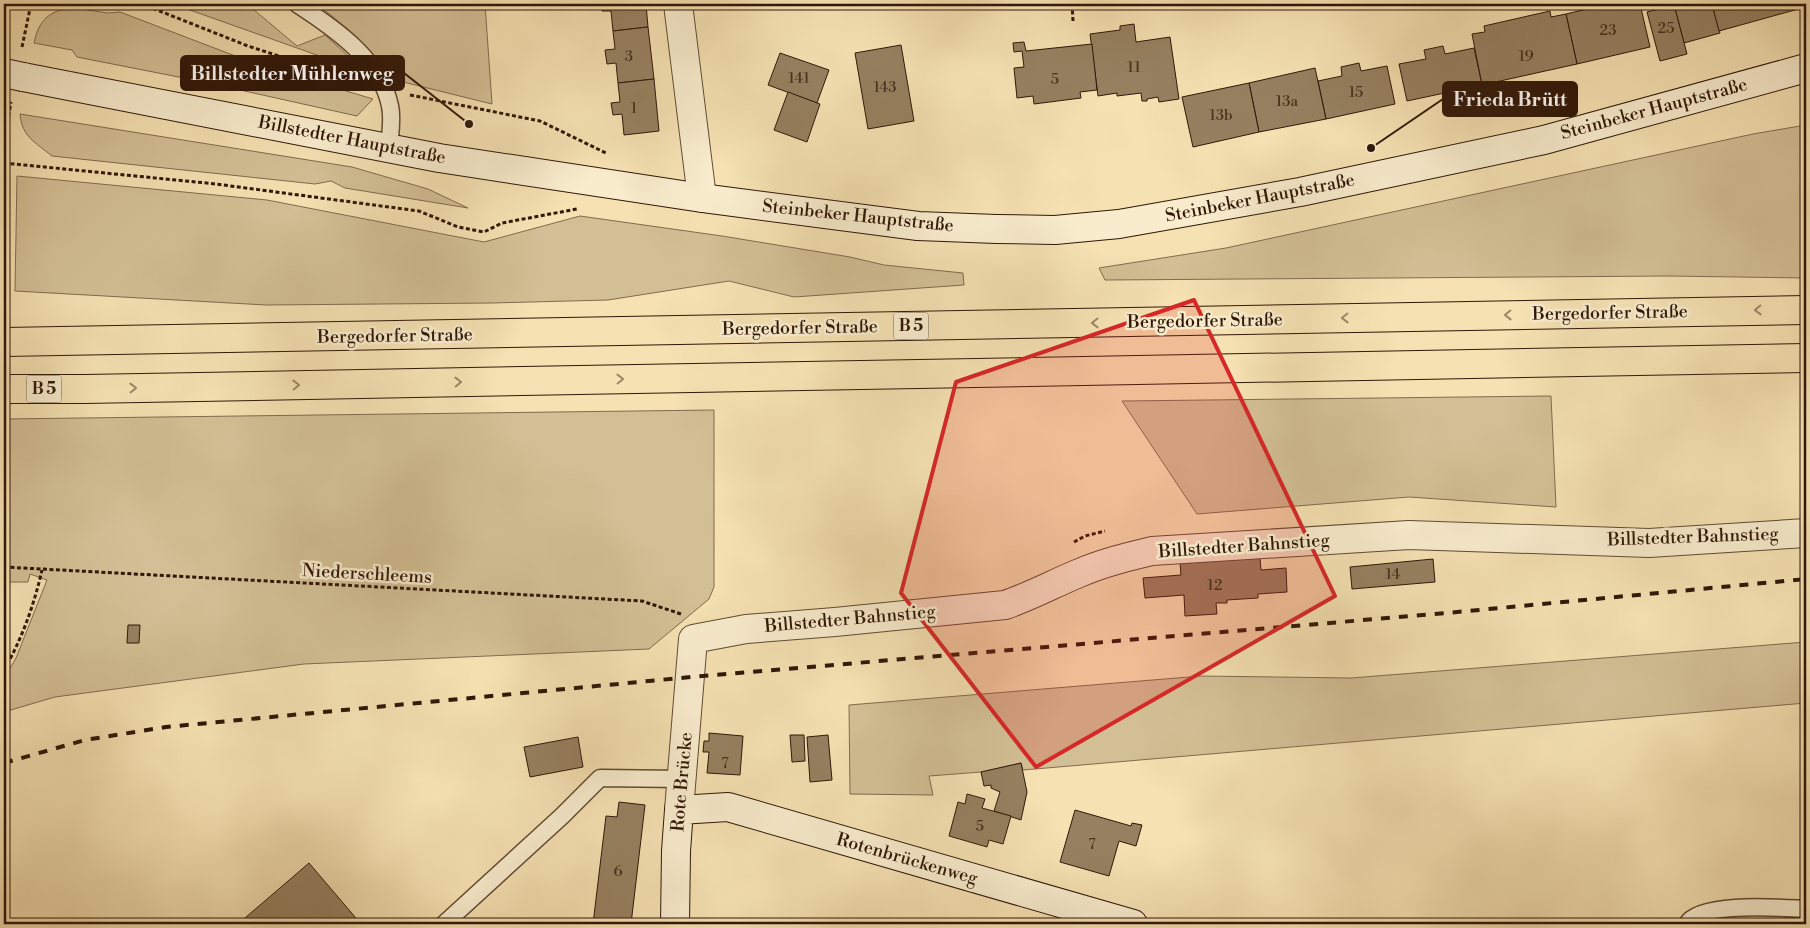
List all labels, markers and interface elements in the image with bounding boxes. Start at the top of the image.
house number: 25 [1658,19,1674,38]
house number: 23 [1600,21,1616,40]
house number: 3 [625,47,633,66]
house number: 19 [1518,47,1534,66]
callout: Billstedter Mühlenweg [181,56,404,90]
house number: 11 [1127,58,1141,77]
text: Billstedter Mühlenweg [191,62,395,86]
house number: 141 [788,69,810,88]
house number: 5 [1051,70,1059,89]
street label: Steinbeker Hauptstraße [1558,73,1750,145]
house number: 143 [873,78,897,97]
callout: Frieda Brütt [1443,82,1577,116]
house number: 15 [1349,83,1363,102]
text: Frieda Brütt [1453,88,1567,112]
house number: 13a [1276,92,1299,111]
house number: 1 [631,99,638,118]
house number: 13b [1209,106,1233,125]
street label: Billstedter Hauptstraße [255,110,448,169]
street label: Steinbeker Hauptstraße [1163,168,1357,228]
street label: Steinbeker Hauptstraße [761,195,955,237]
street label: Bergedorfer Straße [1531,300,1688,326]
one-way arrow [1753,305,1761,316]
street label: Bergedorfer Straße [1126,308,1283,334]
one-way arrow [1503,310,1511,320]
road number: B 5 [894,312,928,340]
one-way arrow [1341,313,1348,323]
street label: Bergedorfer Straße [721,315,878,341]
one-way arrow [1091,318,1098,328]
street label: Bergedorfer Straße [316,323,473,349]
one-way arrow [617,374,625,385]
road number: B 5 [27,376,62,402]
one-way arrow [454,377,462,388]
one-way arrow [292,380,300,390]
one-way arrow [130,383,137,393]
street label: Billstedter Bahnstieg [1606,522,1780,552]
street label: Billstedter Bahnstieg [1157,528,1331,564]
street label: Niederschleems [301,559,433,589]
house number: 14 [1386,565,1400,584]
house number: 12 [1207,576,1223,595]
street label: Billstedter Bahnstieg [763,600,937,638]
street label: Rote Brücke [666,731,698,833]
house number: 7 [721,754,729,773]
house number: 5 [976,817,984,836]
street label: Rotenbrückenweg [834,828,981,890]
house number: 7 [1088,835,1096,854]
house number: 6 [613,862,623,881]

